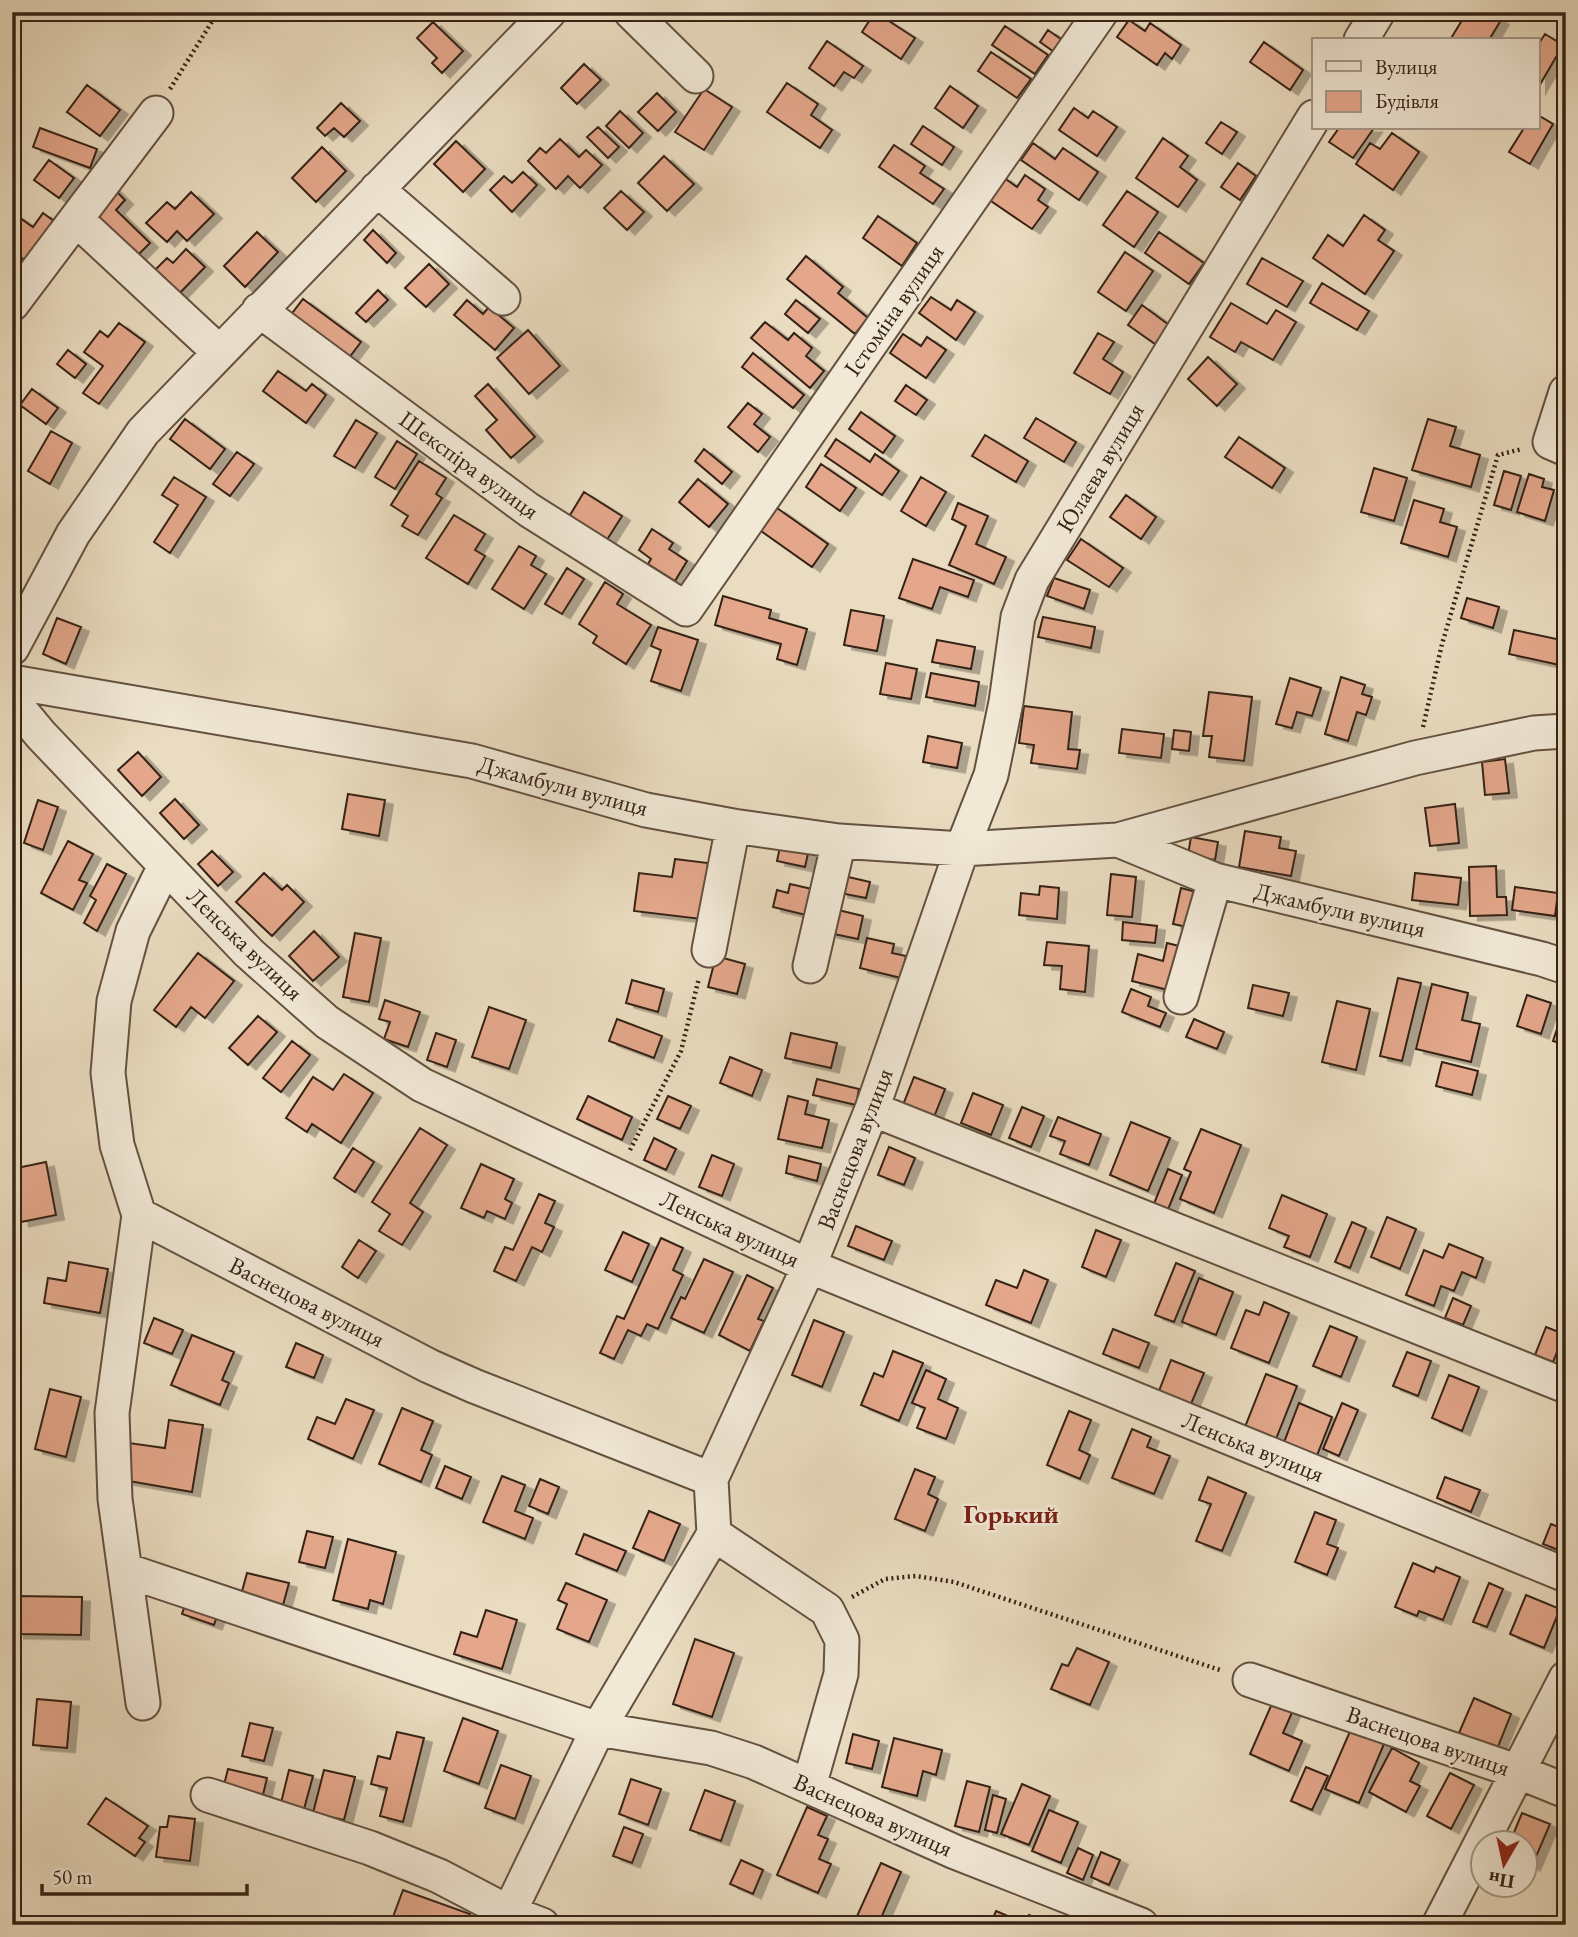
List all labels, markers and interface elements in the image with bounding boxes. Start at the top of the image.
legend [1312,38,1540,130]
text: Вулиця [1375,53,1437,80]
text: Будівля [1375,87,1439,114]
street label: Істоміна вулиця [837,237,951,382]
street label: Юлаєва вулиця [1049,397,1151,538]
street label: Шекспіра вулиця [393,403,546,526]
street label: Джамбули вулиця [475,748,652,823]
street label: Джамбули вулиця [1252,875,1429,944]
street label: Ленська вулиця [181,880,310,1007]
street label: Васнецова вулиця [809,1063,900,1234]
street label: Ленська вулиця [656,1183,805,1274]
street label: Васнецова вулиця [224,1249,391,1354]
street label: Ленська вулиця [1178,1404,1329,1489]
district label: Горький [963,1497,1059,1531]
street label: Васнецова вулиця [1342,1698,1514,1783]
street label: Васнецова вулиця [789,1766,958,1864]
north arrow [1470,1828,1540,1898]
scale bar [42,1853,247,1897]
text: 50 m [52,1863,93,1890]
text: Пн [1487,1866,1516,1895]

